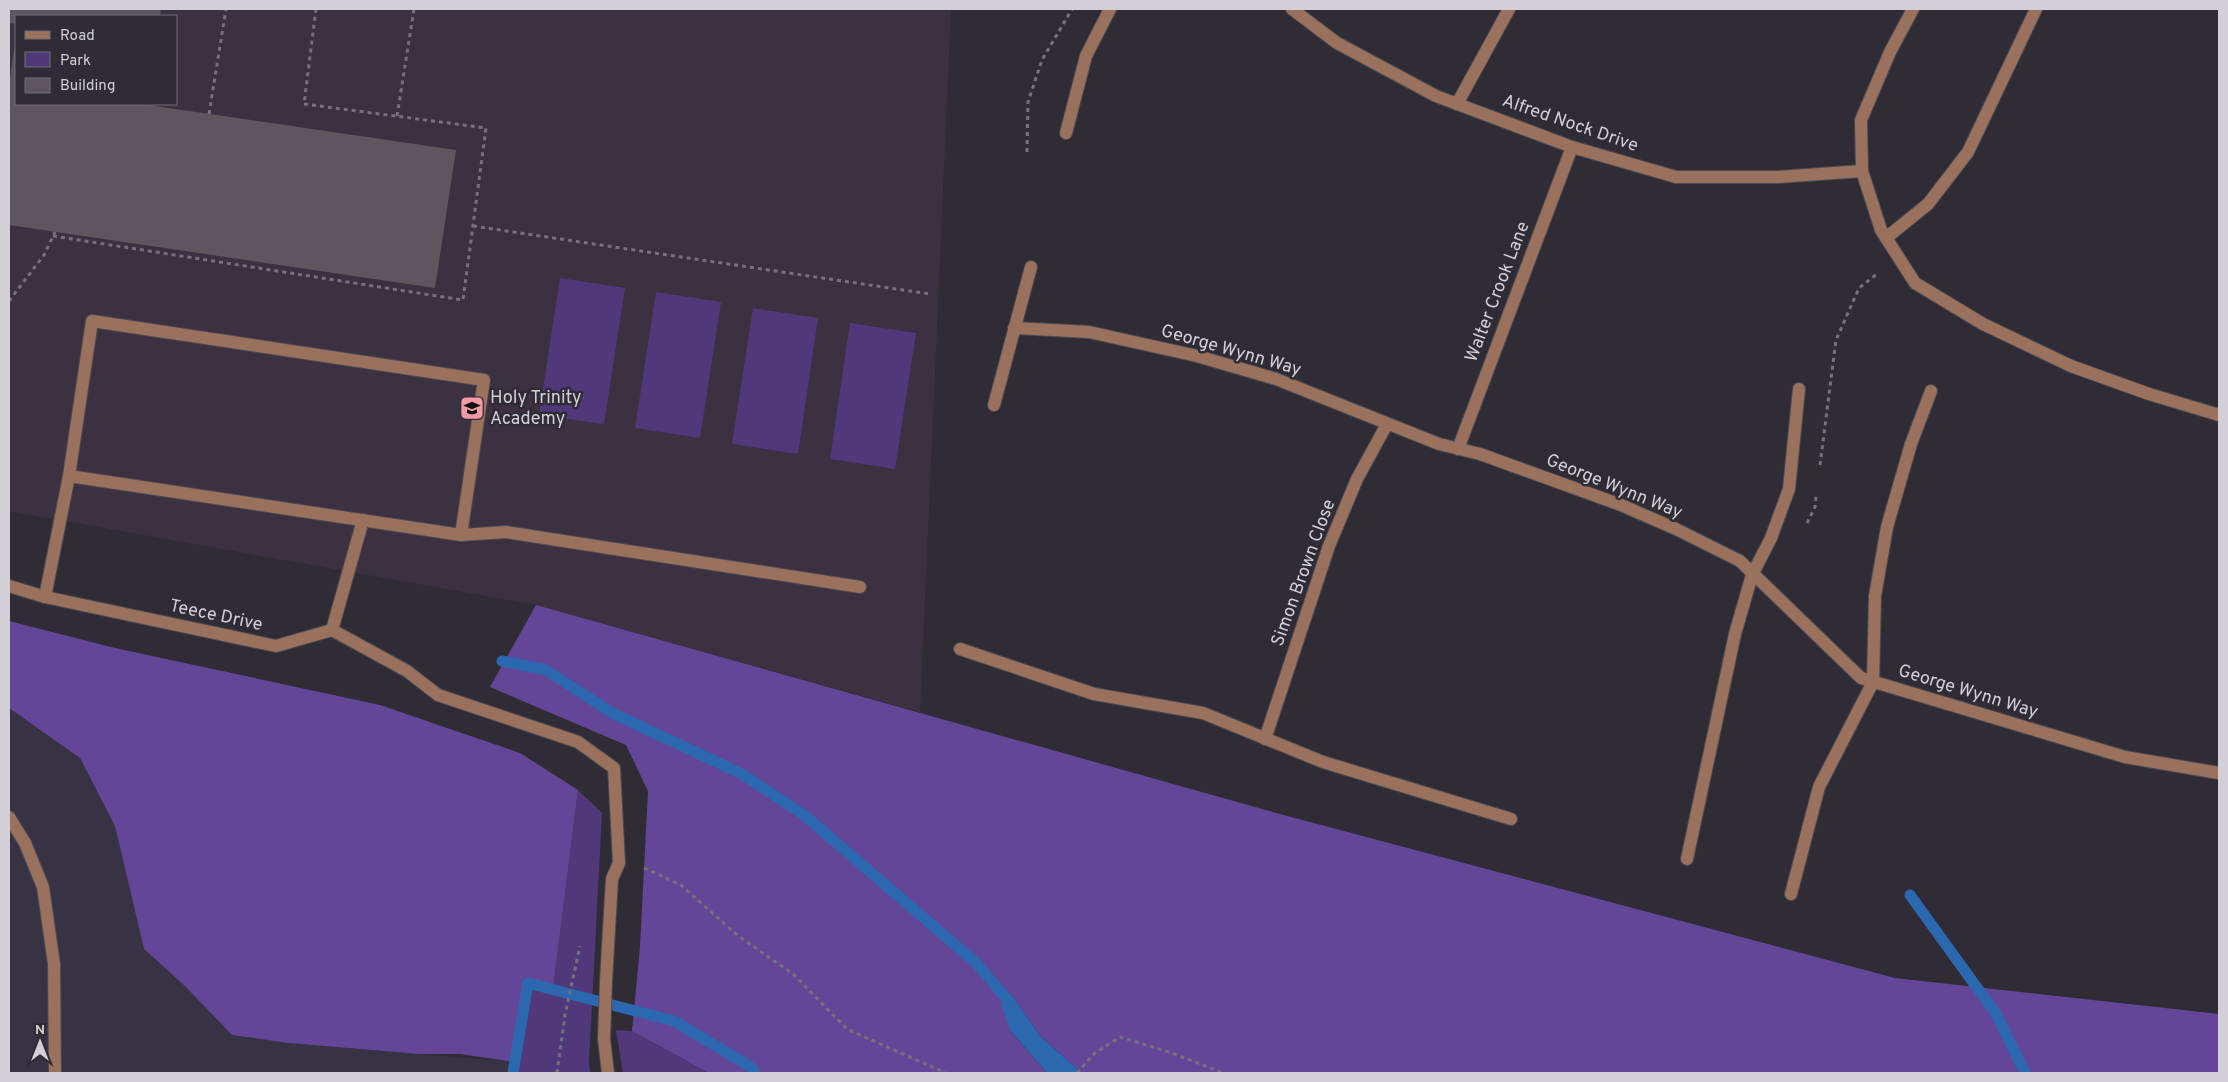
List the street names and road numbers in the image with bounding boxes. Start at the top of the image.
street label: Alfred Nock Drive [1499,90,1641,158]
street label: Walter Crook Lane [1461,218,1535,366]
street label: George Wynn Way [1158,320,1304,382]
street label: George Wynn Way [1542,449,1686,525]
street label: Simon Brown Close [1267,496,1341,650]
street label: Teece Drive [167,595,265,637]
street label: George Wynn Way [1895,660,2041,724]

